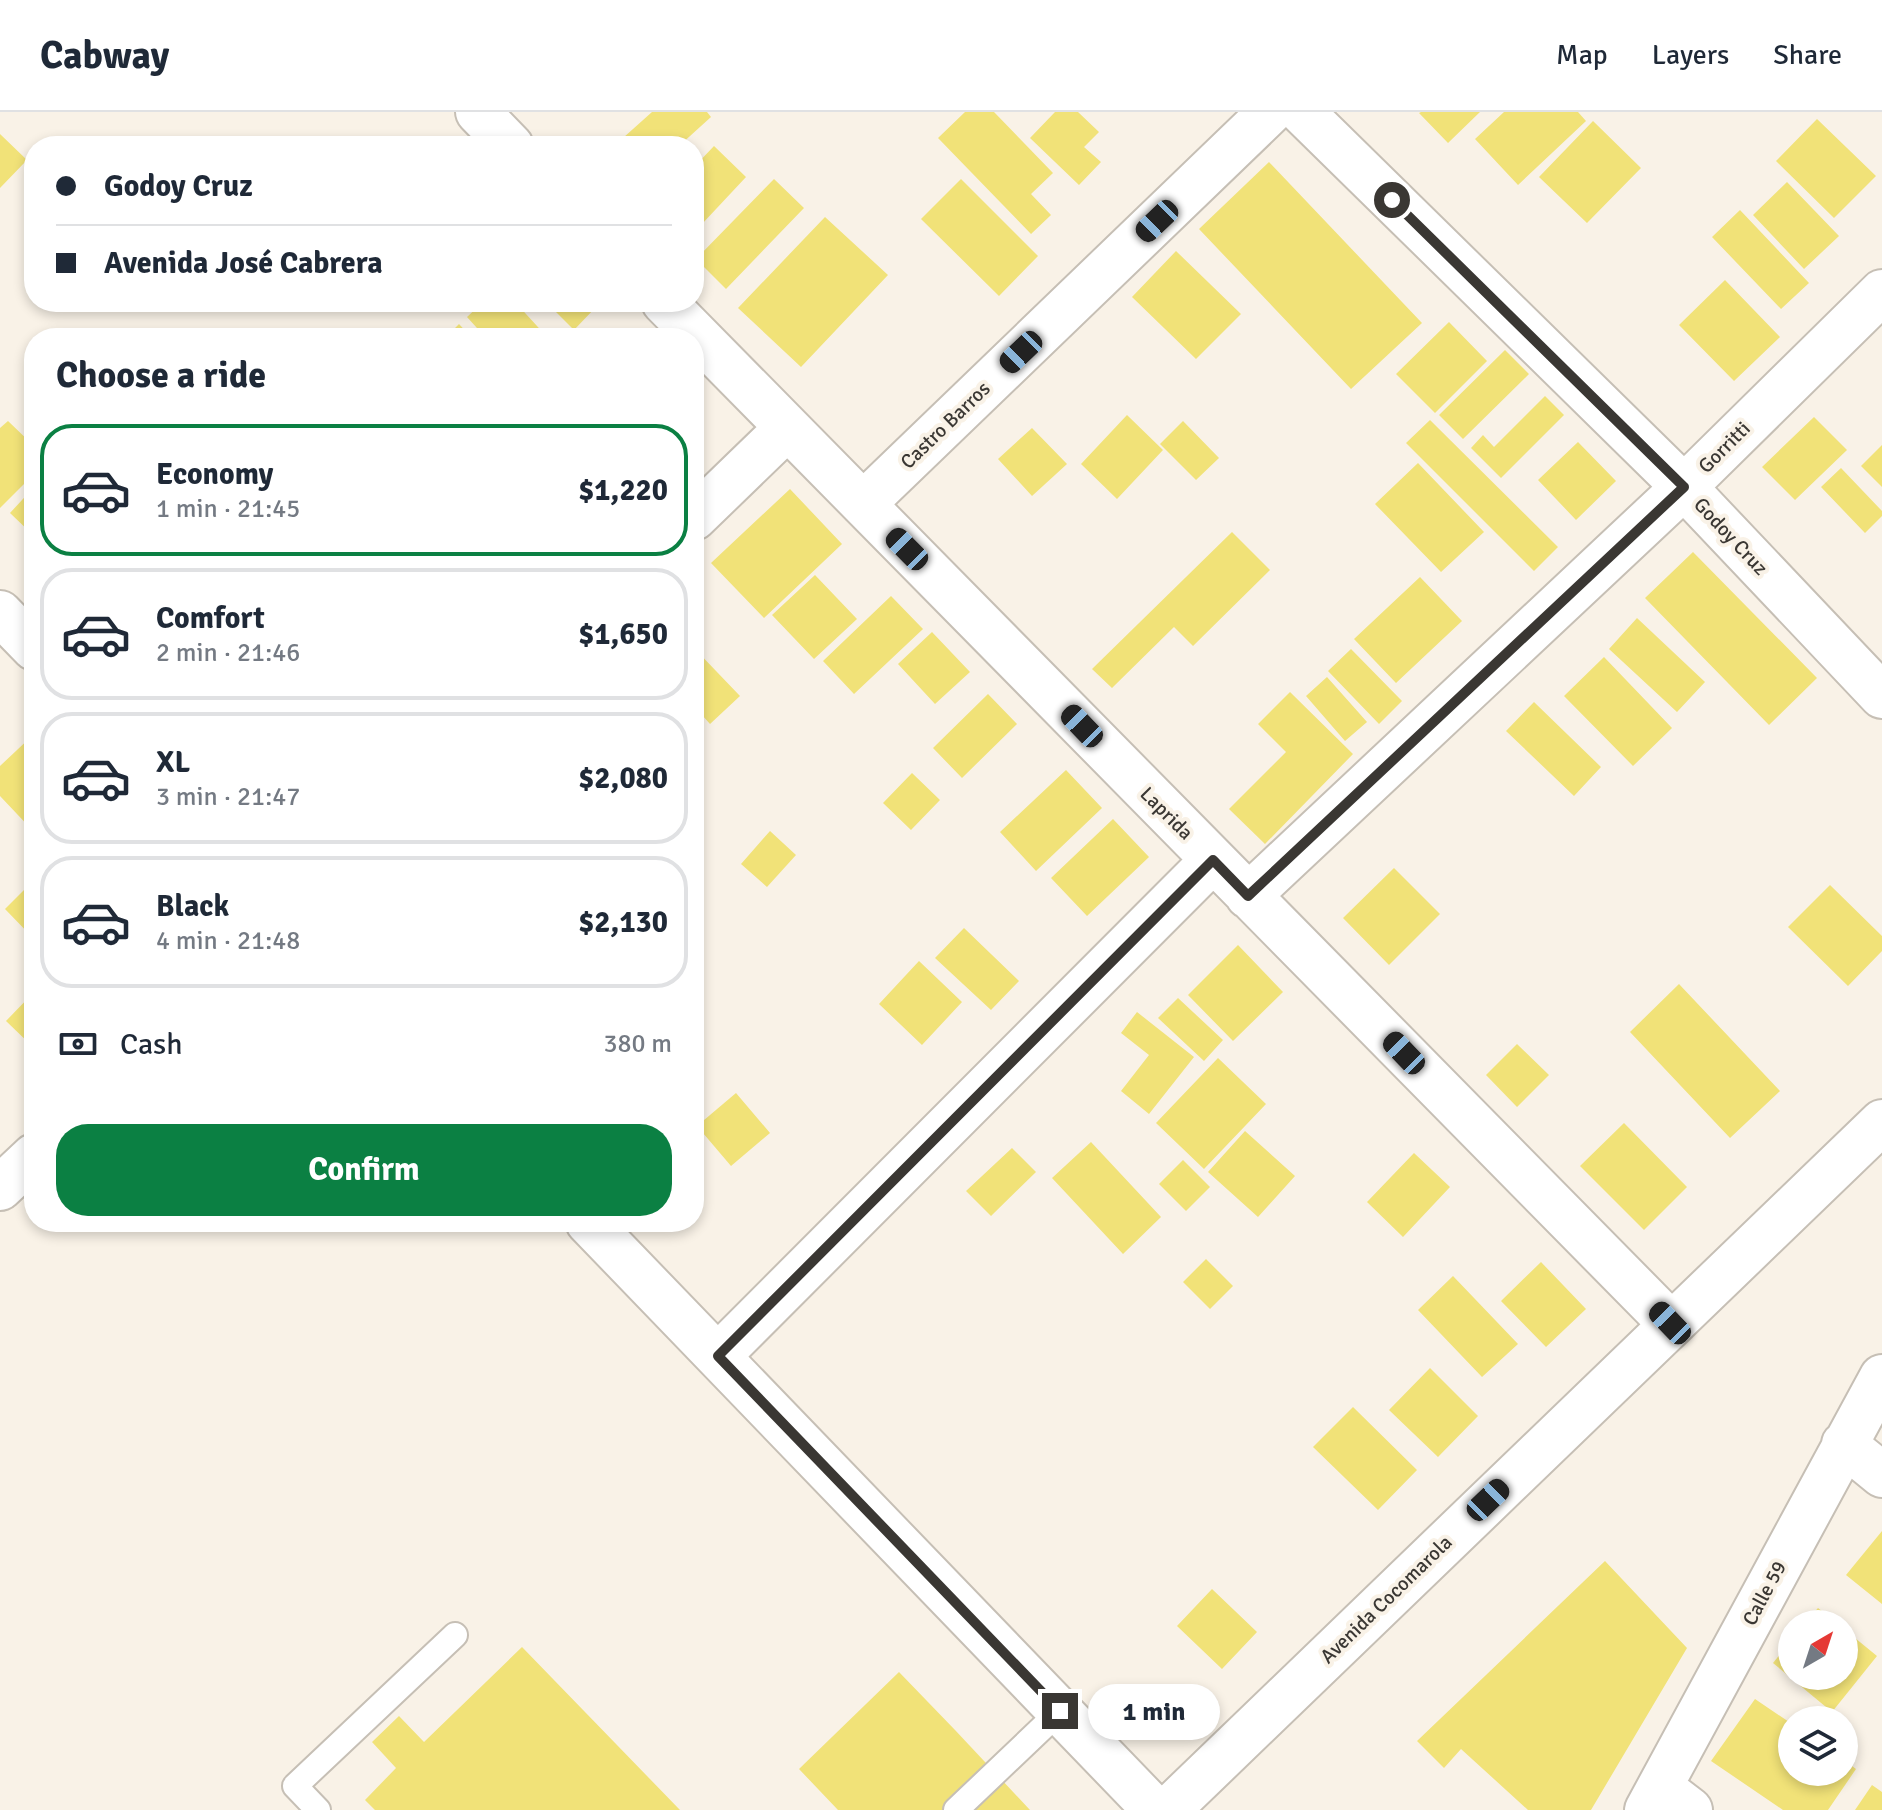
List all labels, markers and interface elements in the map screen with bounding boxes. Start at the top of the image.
text: Cabway [40,32,169,79]
text: Map [1556,38,1608,72]
text: Layers [1652,38,1729,72]
text: Share [1773,38,1842,72]
text: Godoy Cruz [104,168,253,205]
route start [1374,182,1410,218]
car [1131,196,1183,246]
text: Avenida José Cabrera [104,245,383,282]
car [995,327,1047,377]
text: Choose a ride [56,353,266,398]
street label: Castro Barros [895,376,996,474]
street label: Gorritti [1693,416,1756,479]
icon: car [60,454,132,526]
text: Economy [156,456,273,493]
text: $1,220 [578,472,668,509]
street label: Godoy Cruz [1688,492,1773,580]
text: 1 min · 21:45 [156,493,300,525]
car [882,524,932,574]
icon: car [60,598,132,670]
text: Comfort [156,600,265,637]
text: $1,650 [578,616,668,653]
text: 2 min · 21:46 [156,637,300,669]
car [1057,700,1107,752]
icon: car [60,742,132,814]
text: XL [156,744,190,781]
text: $2,080 [578,760,668,797]
text: 3 min · 21:47 [156,781,300,813]
street label: Laprida [1135,782,1198,845]
icon: car [60,886,132,958]
text: Black [156,888,229,925]
text: $2,130 [578,904,668,941]
text: 4 min · 21:48 [156,925,300,957]
icon: cash [56,1022,100,1066]
text: Cash [120,1026,183,1063]
car [1379,1027,1429,1079]
text: 380 m [603,1028,672,1060]
button: Confirm [56,1124,672,1216]
car [1645,1297,1695,1349]
car [1462,1475,1514,1525]
street label: Avenida Cocomarola [1315,1530,1458,1669]
street label: Calle 59 [1737,1557,1792,1630]
north arrow [1778,1610,1858,1690]
map controls [1778,1610,1858,1786]
callout: 1 min [1088,1683,1220,1739]
route end [1042,1693,1078,1729]
text: 1 min [1123,1696,1185,1728]
button: layers [1778,1706,1858,1786]

